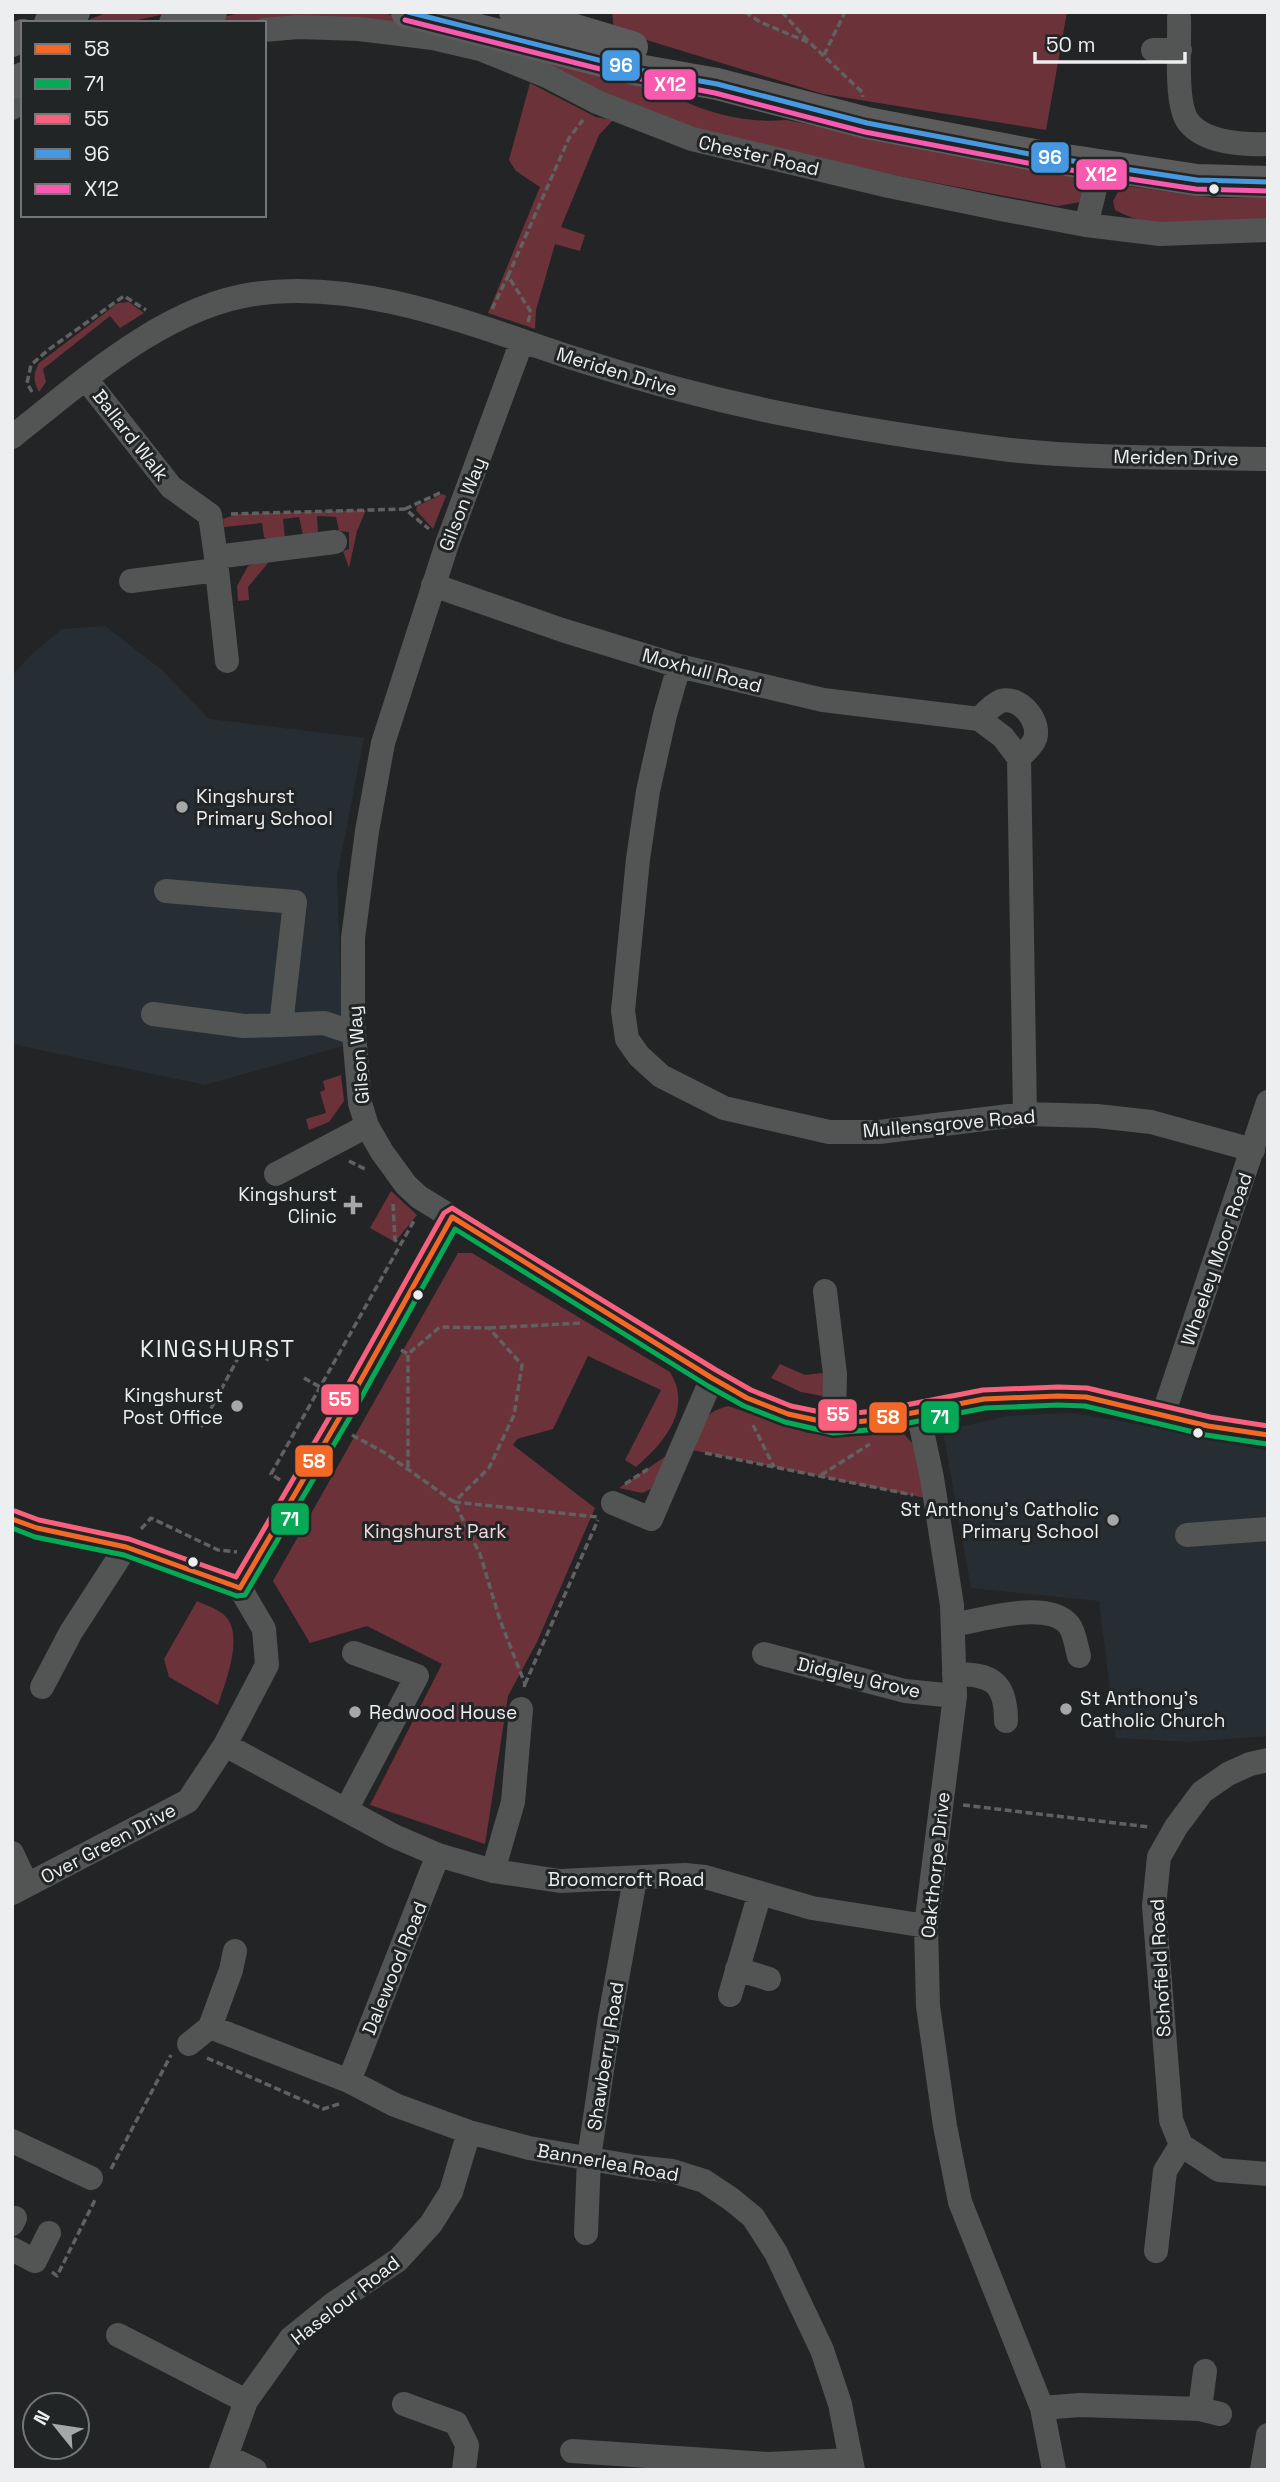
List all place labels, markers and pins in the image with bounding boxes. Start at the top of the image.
unlabelled marker [1207,182,1221,196]
place label: Kingshurst Primary School [196,784,333,831]
marker: Kingshurst Primary School [174,799,190,815]
place label: Kingshurst Clinic [238,1182,337,1229]
marker: Kingshurst Clinic [343,1195,363,1215]
unlabelled marker [411,1288,425,1302]
place label: Kingshurst Post Office [123,1383,223,1430]
marker: Kingshurst Post Office [229,1398,245,1414]
unlabelled marker [1191,1426,1205,1440]
place label: St Anthony's Catholic Primary School [900,1497,1099,1544]
marker: St Anthony's Catholic Primary School [1105,1512,1121,1528]
unlabelled marker [186,1555,200,1569]
place label: St Anthony's Catholic Church [1080,1686,1225,1733]
place label: Redwood House [369,1700,517,1725]
marker: St Anthony's Catholic Church [1058,1701,1074,1717]
marker: Redwood House [347,1704,363,1720]

